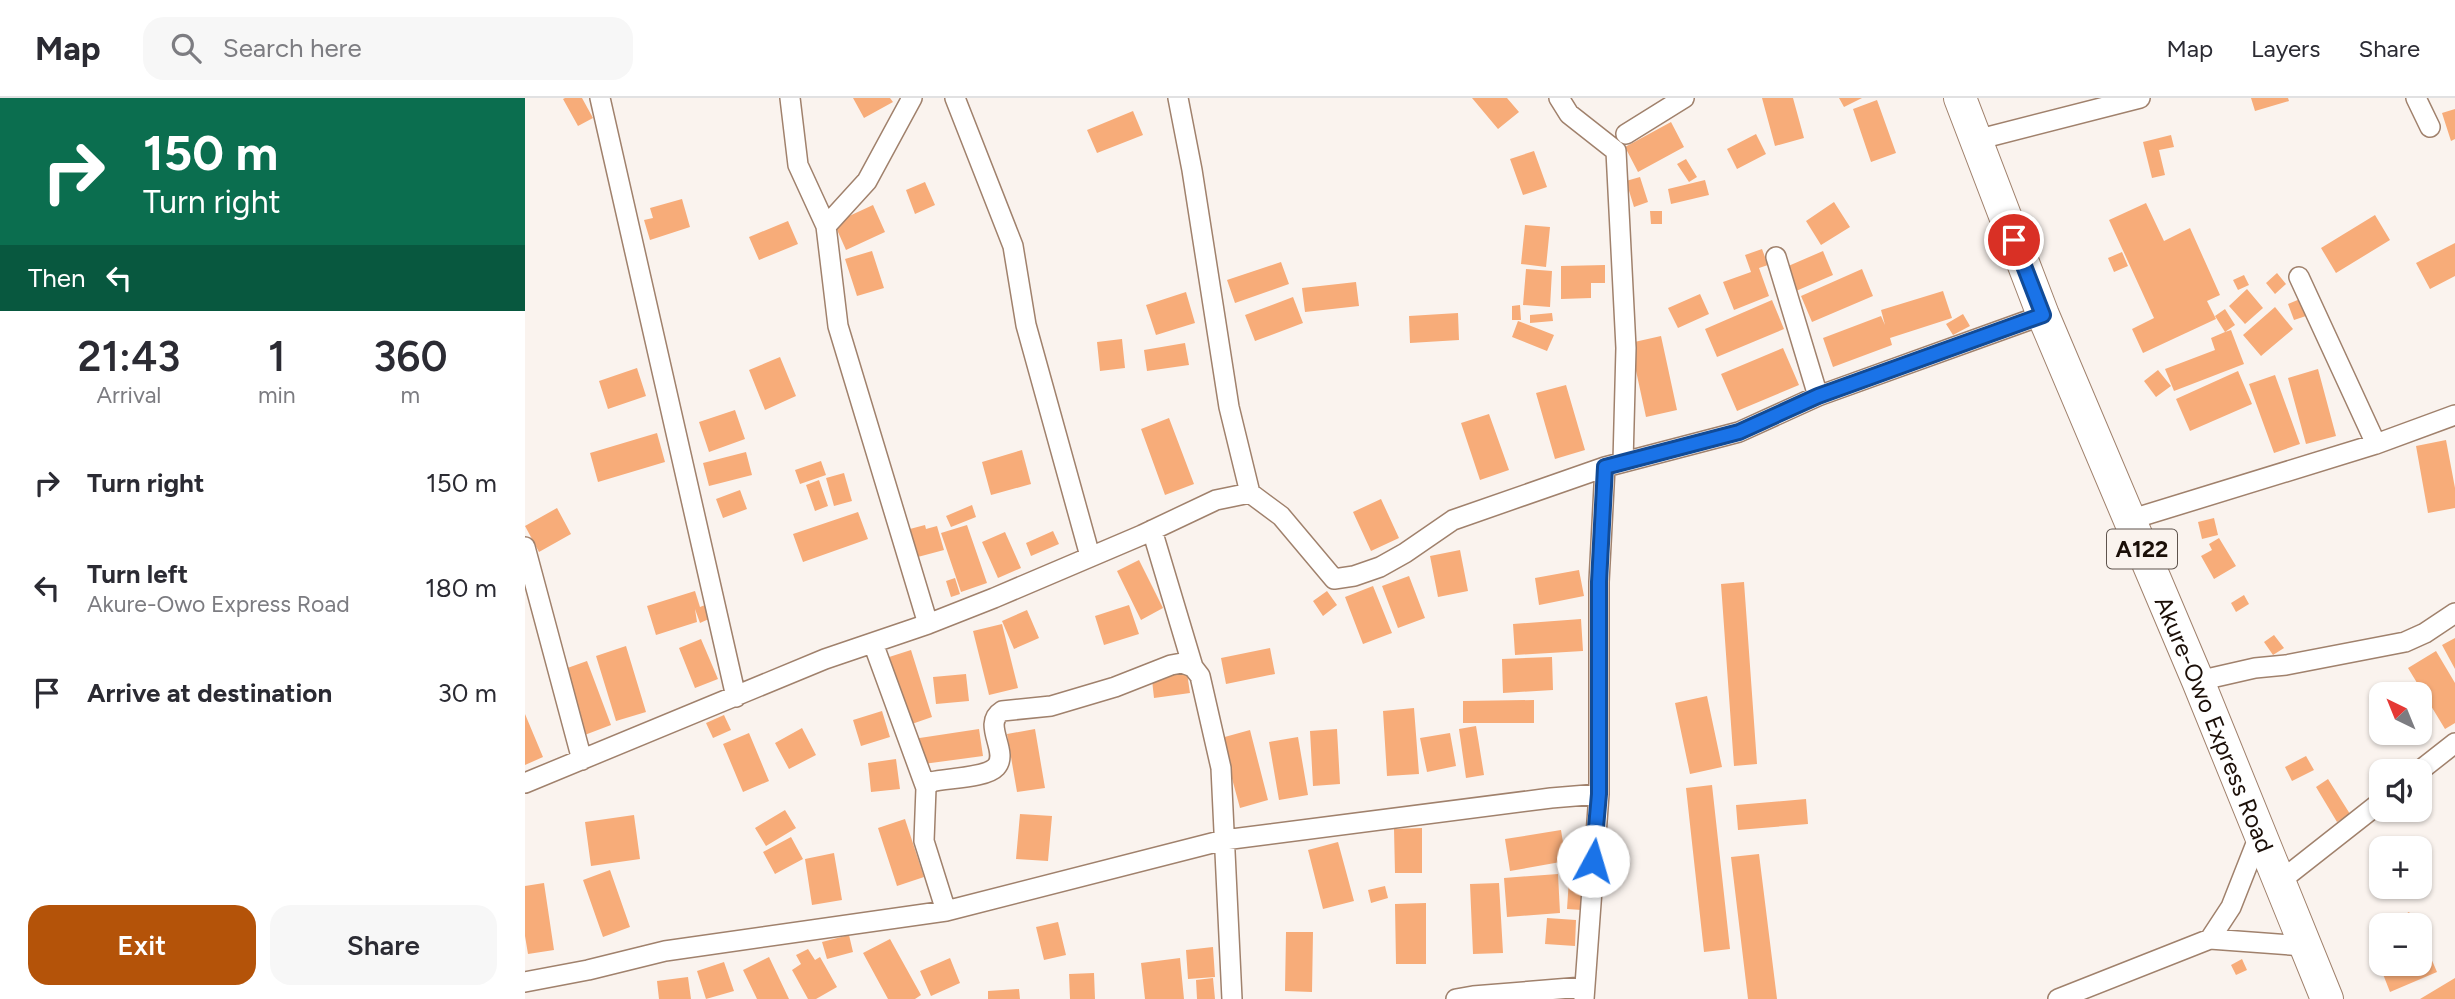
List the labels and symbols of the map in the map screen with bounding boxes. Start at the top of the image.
pin [1984,210,2044,270]
road number: A122 [2107,530,2177,569]
street label: Akure-Owo Express Road [2149,592,2280,856]
north arrow [2369,682,2433,746]
position arrow [1556,824,1630,898]

